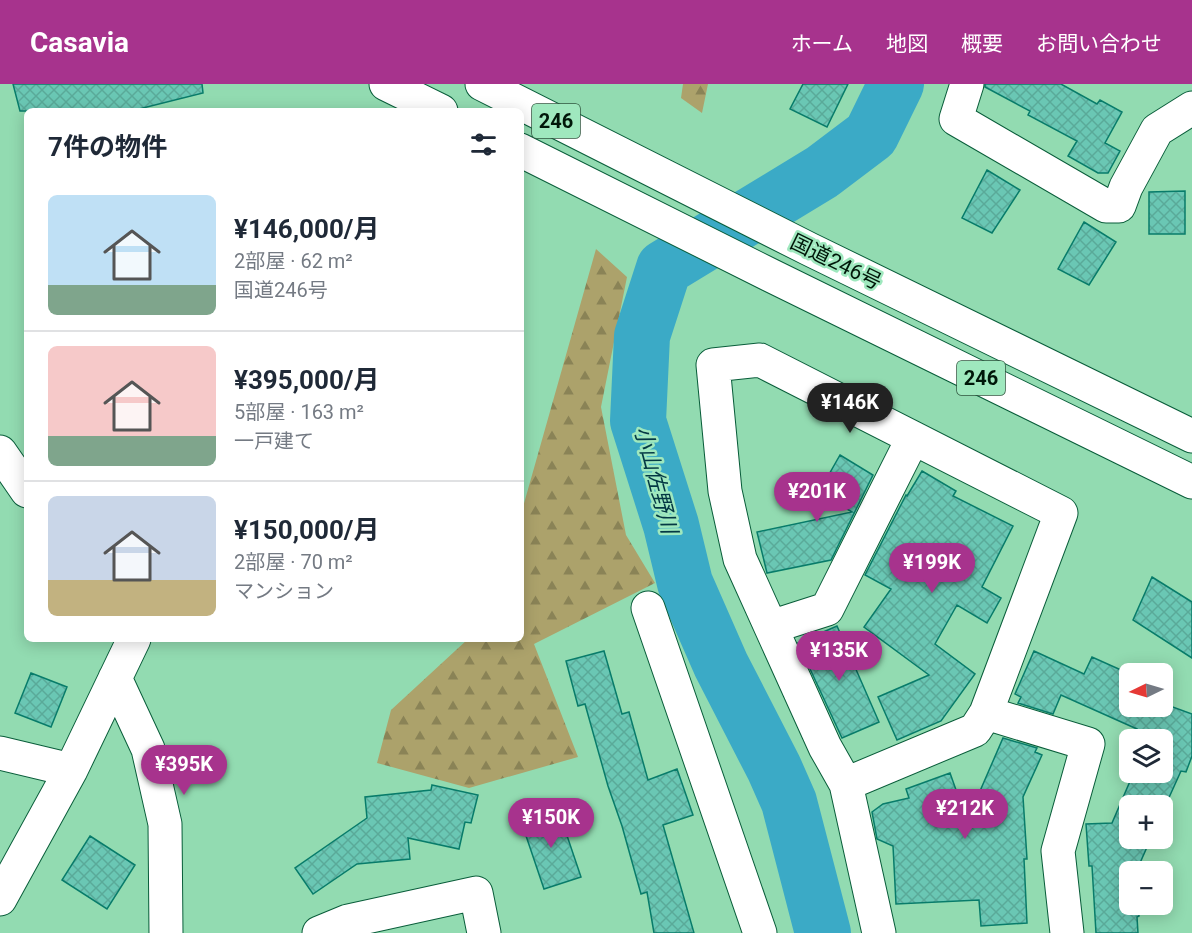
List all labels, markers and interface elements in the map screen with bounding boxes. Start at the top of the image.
text: Casavia [30,26,129,59]
text: ホーム [791,32,853,56]
text: 地図 [886,32,928,56]
text: 概要 [961,32,1003,56]
text: お問い合わせ [1036,32,1162,56]
road number: 246 [532,104,580,138]
icon: filters [467,128,500,161]
text: 7件の物件 [48,132,167,162]
text: ¥146,000/月 [234,214,380,244]
icon: home [96,219,168,291]
street label: 国道246号 [787,230,885,294]
text: 2部屋 · 62 m² [234,249,353,273]
text: 国道246号 [234,278,328,302]
road number: 246 [957,361,1005,395]
text: ¥395,000/月 [234,365,380,395]
icon: home [96,370,168,442]
pin: ¥146K [808,383,892,434]
text: ¥146K [821,390,879,414]
text: 5部屋 · 163 m² [234,400,364,424]
water label: 小山佐野川 [630,424,683,538]
text: 一戸建て [234,429,314,453]
pin: ¥201K [775,472,859,523]
text: ¥201K [788,479,846,503]
text: ¥150,000/月 [234,515,380,545]
icon: home [96,520,168,592]
pin: ¥199K [890,543,974,594]
text: 2部屋 · 70 m² [234,550,353,574]
text: ¥199K [903,550,961,574]
text: マンション [234,579,334,603]
pin: ¥135K [797,631,881,682]
text: ¥135K [810,638,868,662]
north arrow [1119,663,1173,717]
map controls [1119,663,1173,915]
button: layers [1119,729,1173,783]
pin: ¥395K [142,745,226,796]
text: ¥395K [155,752,213,776]
pin: ¥212K [923,789,1007,840]
button: + [1119,795,1173,849]
text: ¥212K [936,796,994,820]
pin: ¥150K [509,798,593,849]
text: ¥150K [522,805,580,829]
button: − [1119,861,1173,915]

